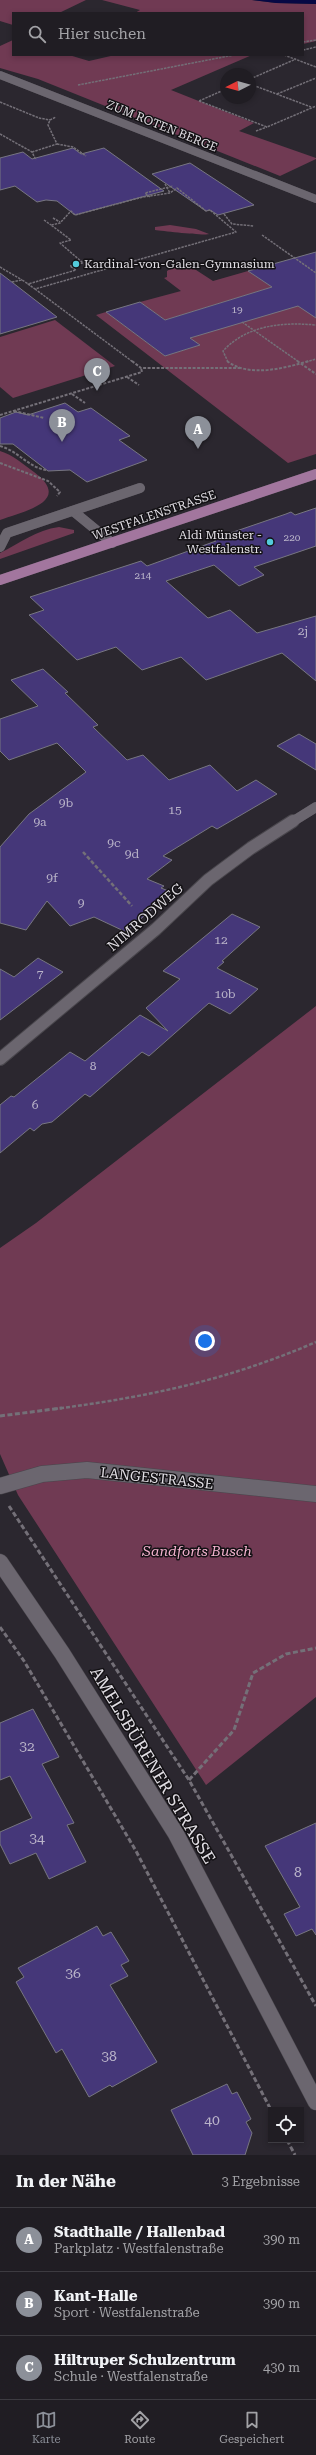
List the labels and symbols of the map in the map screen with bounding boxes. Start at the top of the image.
north arrow [220,68,256,104]
street label: ZUM ROTEN BERGE [104,97,220,155]
place label: Kardinal-von-Galen-Gymnasium [84,257,275,271]
marker: Kardinal-von-Galen-Gymnasium [71,259,81,269]
house number: 19 [231,304,243,315]
pin: C [84,358,110,391]
pin: B [49,409,75,442]
pin: A [185,416,211,449]
street label: WESTFALENSTRASSE [90,487,218,543]
place label: Aldi Münster - Westfalenstr. [179,528,262,556]
house number: 220 [284,532,301,543]
marker: Aldi Münster - Westfalenstr. [265,537,275,547]
house number: 214 [135,570,152,581]
house number: 2j [298,624,308,638]
house number: 9b [59,796,73,810]
house number: 15 [168,803,182,817]
house number: 9a [33,815,47,829]
house number: 9c [107,836,121,850]
house number: 9d [125,847,140,861]
house number: 9f [46,871,58,885]
street label: NIMRODWEG [104,880,186,954]
house number: 9 [78,896,85,910]
house number: 12 [214,933,228,947]
house number: 7 [37,967,44,981]
house number: 10b [214,987,236,1001]
house number: 8 [90,1059,97,1073]
house number: 6 [32,1098,39,1112]
your location [195,1331,215,1351]
street label: LANGESTRASSE [100,1464,214,1492]
park label: Sandforts Busch [141,1543,252,1559]
street label: AMELSBÜRENER STRASSE [86,1663,220,1867]
house number: 32 [19,1738,35,1754]
house number: 34 [29,1830,45,1846]
house number: 8 [294,1864,302,1880]
house number: 36 [65,1965,81,1981]
house number: 38 [101,2048,117,2064]
house number: 40 [204,2112,220,2128]

